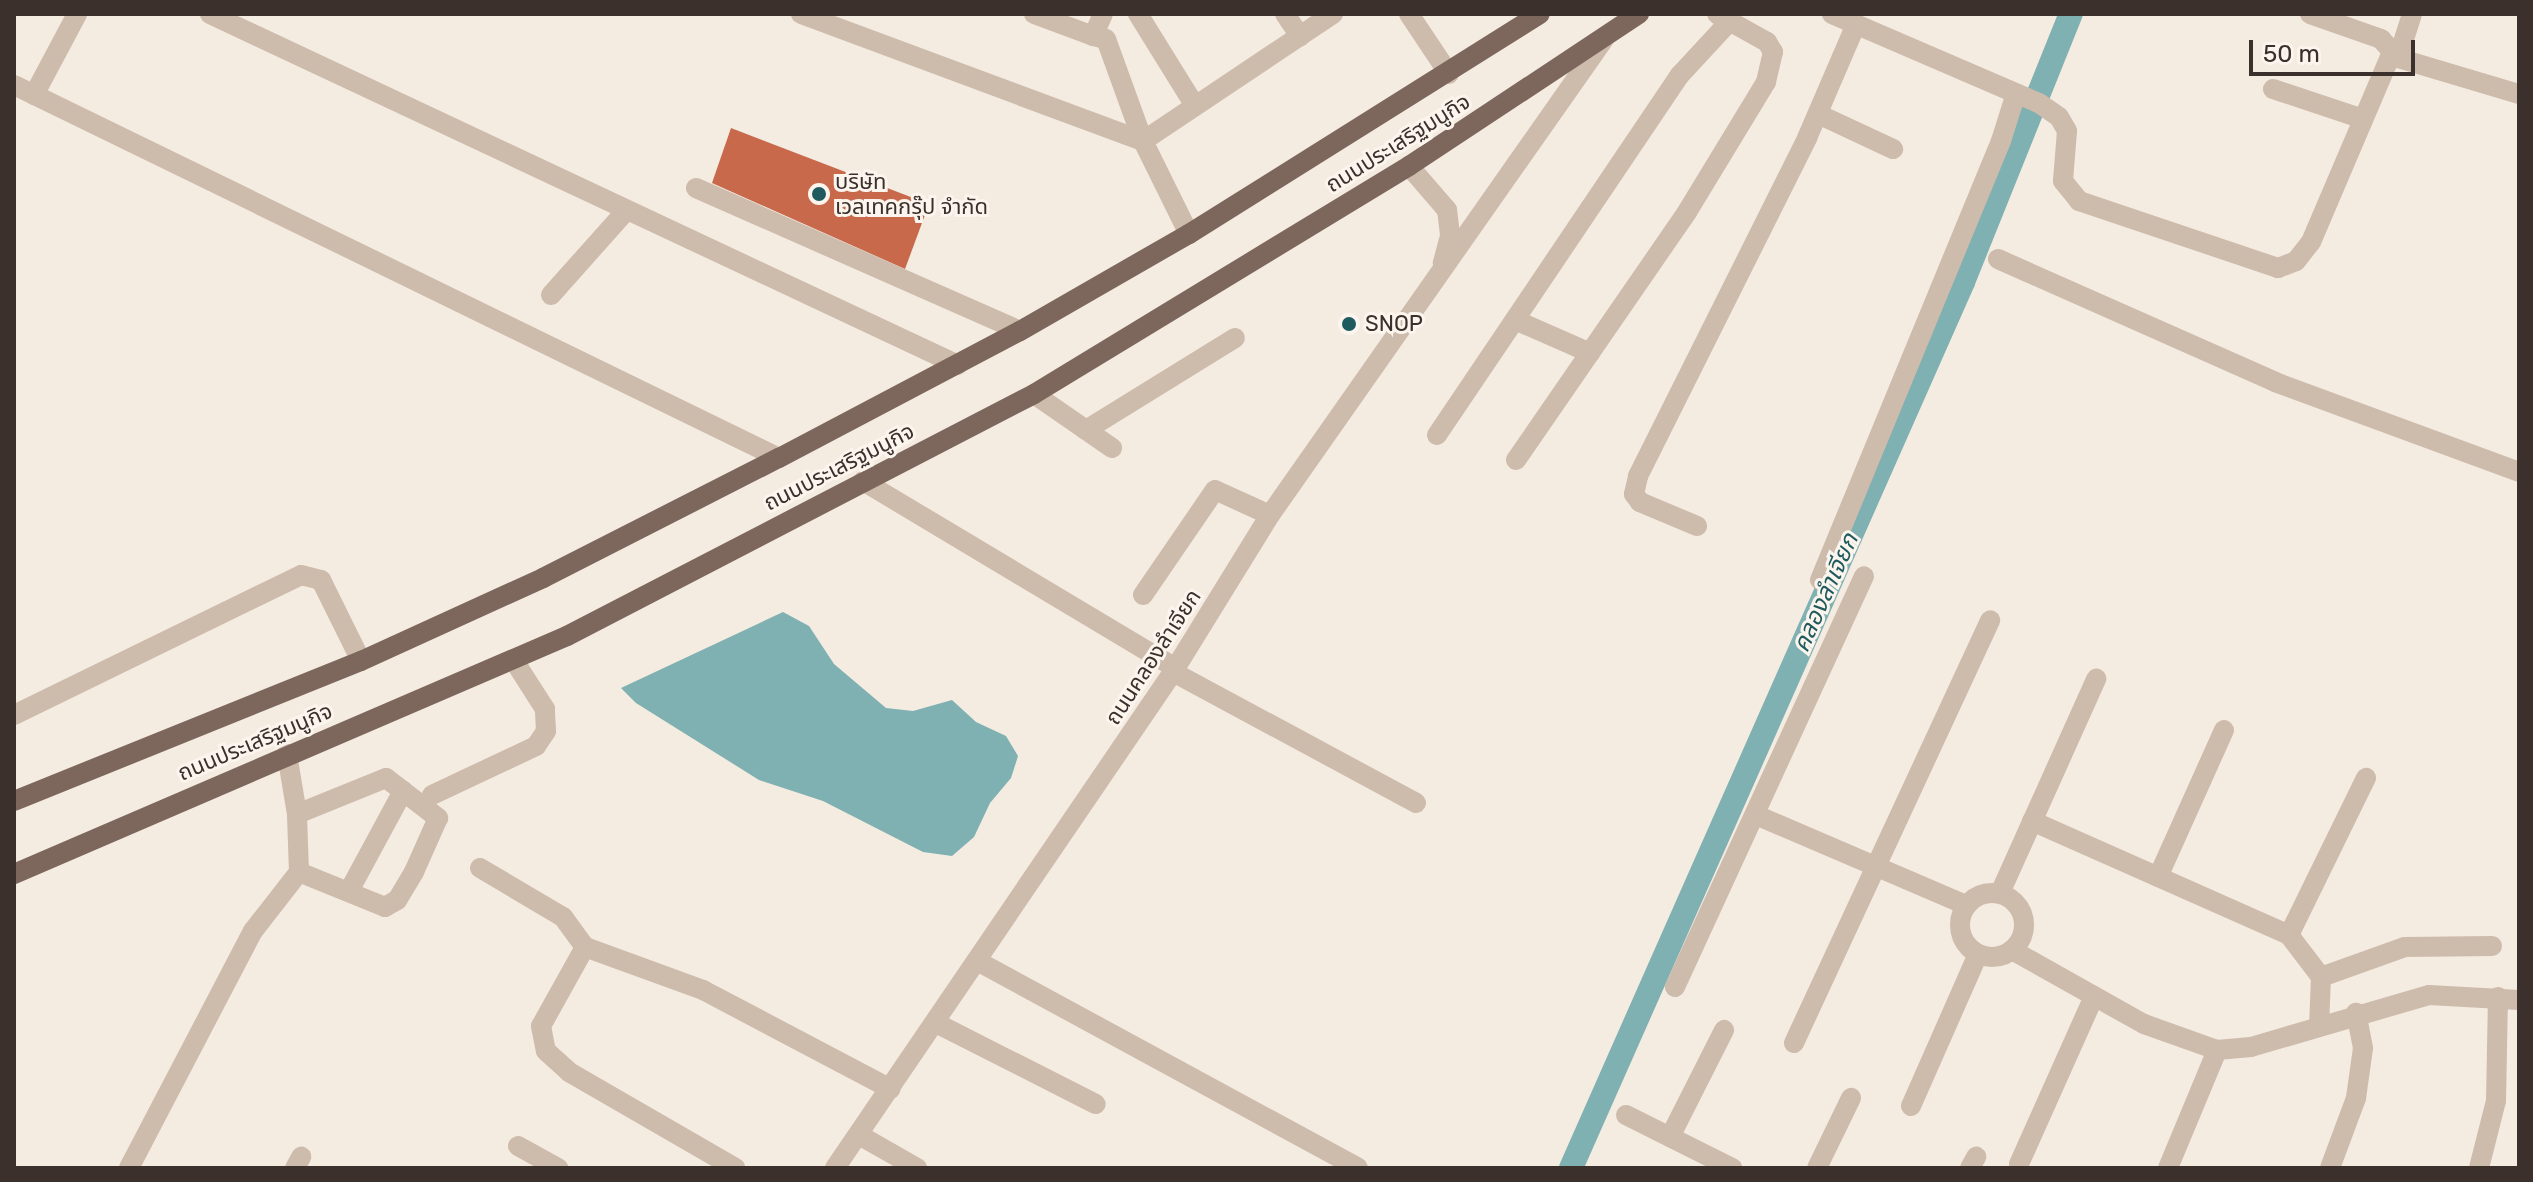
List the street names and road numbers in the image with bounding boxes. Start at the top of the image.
street label: ถนนประเสริฐมนูกิจ [1321,88,1475,198]
street label: ถนนประเสริฐมนูกิจ [759,418,919,516]
street label: ถนนคลองลำเจียก [1099,584,1207,730]
street label: ถนนประเสริฐมนูกิจ [174,698,336,786]

